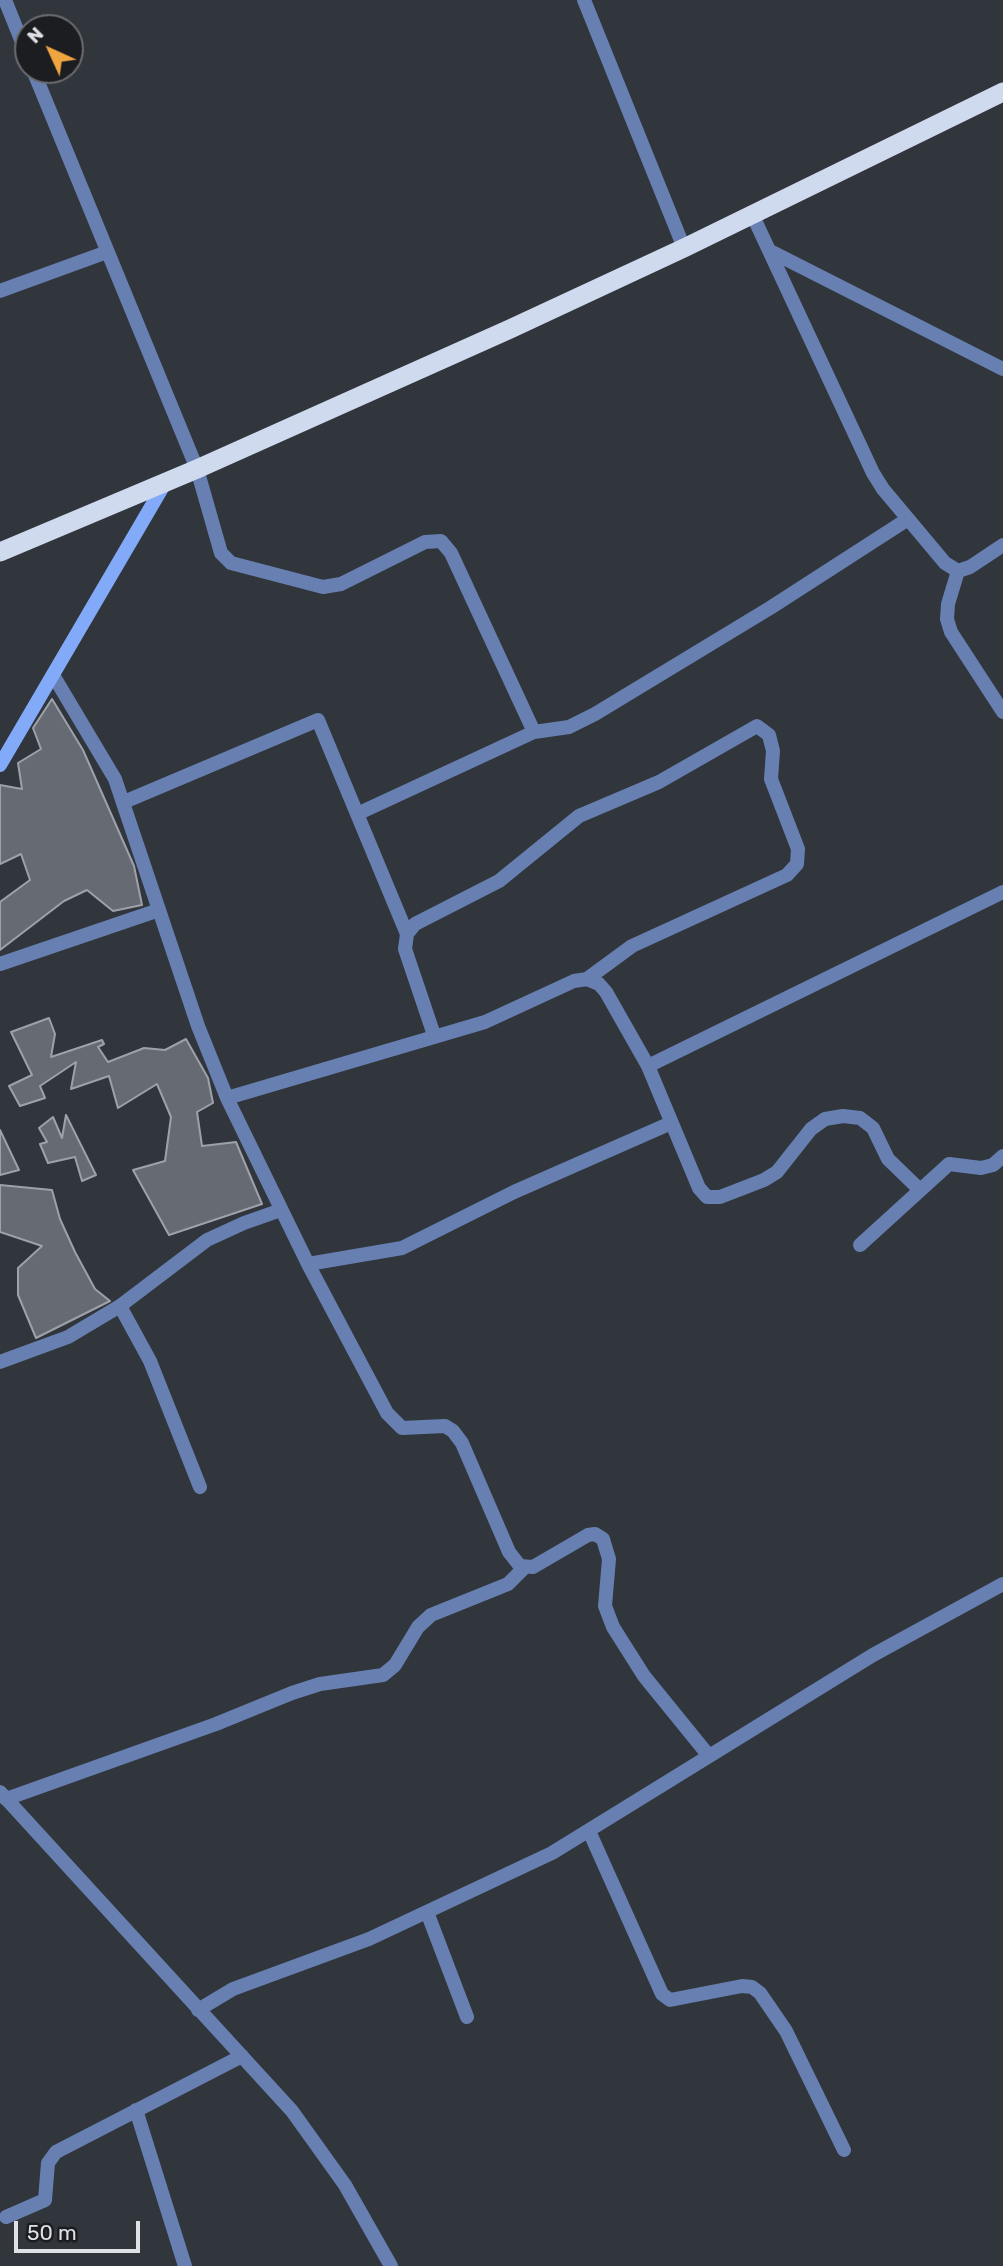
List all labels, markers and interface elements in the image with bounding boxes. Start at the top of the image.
north arrow [14,14,84,84]
text: N [22,22,48,48]
scale bar [18,2206,144,2250]
text: 50 m [27,2220,77,2245]

